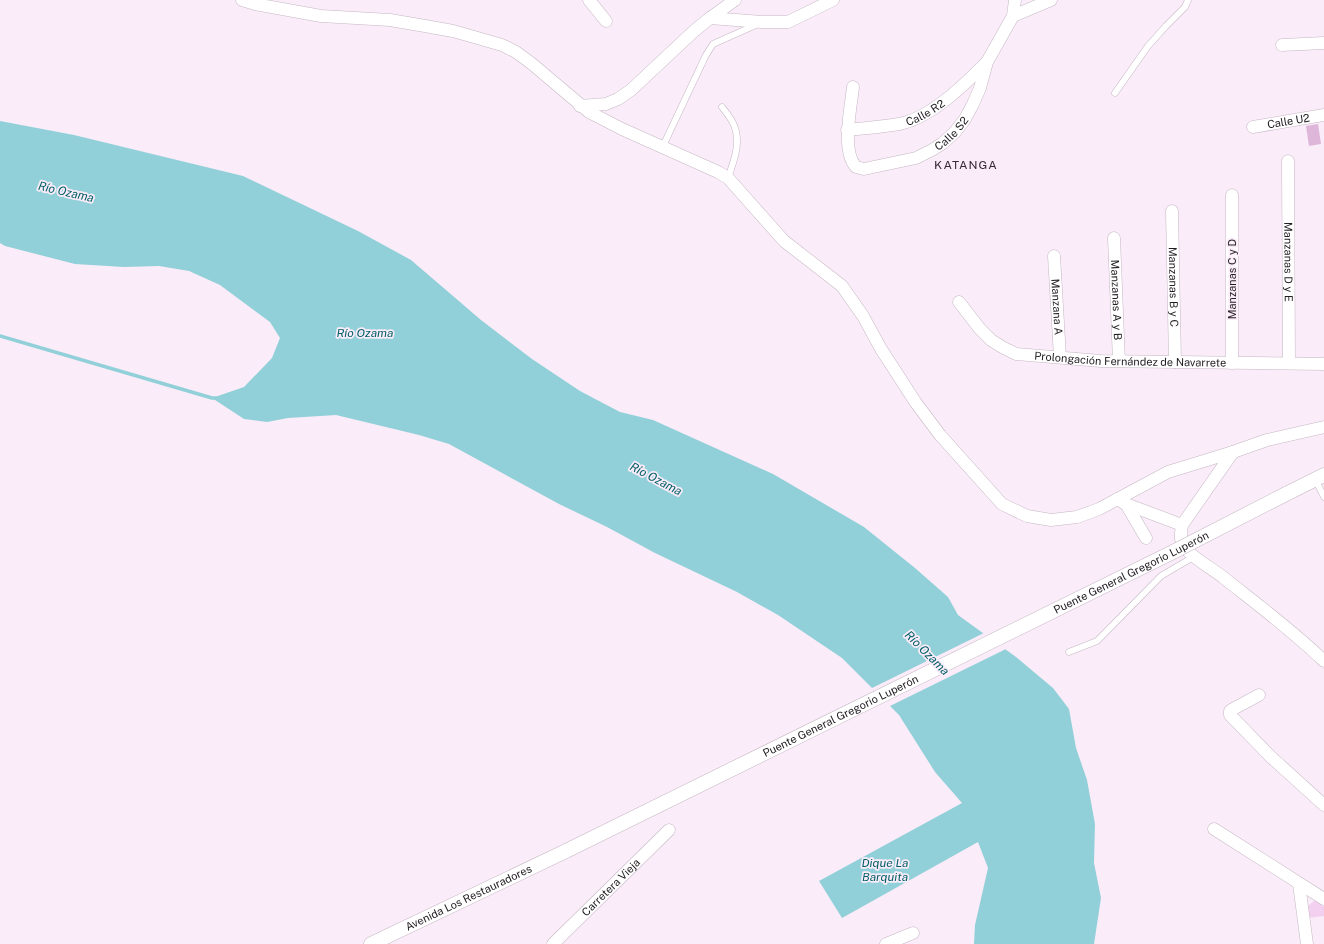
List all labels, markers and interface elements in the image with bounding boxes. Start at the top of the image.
street label: Calle R2 [904,97,947,128]
street label: Calle U2 [1266,111,1311,130]
street label: Calle S2 [933,114,971,153]
district label: KATANGA [934,158,998,172]
water label: Río Ozama [37,179,95,205]
street label: Manzanas D y E [1282,222,1295,302]
street label: Manzanas C y D [1226,238,1238,319]
street label: Manzanas B y C [1167,247,1180,327]
street label: Manzanas A y B [1109,259,1124,340]
street label: Manzana A [1049,278,1065,336]
water label: Río Ozama [337,326,393,340]
street label: Prolongación Fernández de Navarrete [1034,350,1226,369]
water label: Río Ozama [628,459,684,499]
street label: Puente General Gregorio Luperón [1052,529,1211,616]
water label: Río Ozama [902,628,952,678]
street label: Puente General Gregorio Luperón [761,672,920,759]
street label: Carretera Vieja [579,856,642,918]
water label: Dique La Barquita [862,856,908,884]
street label: Avenida Los Restauradores [403,862,534,933]

